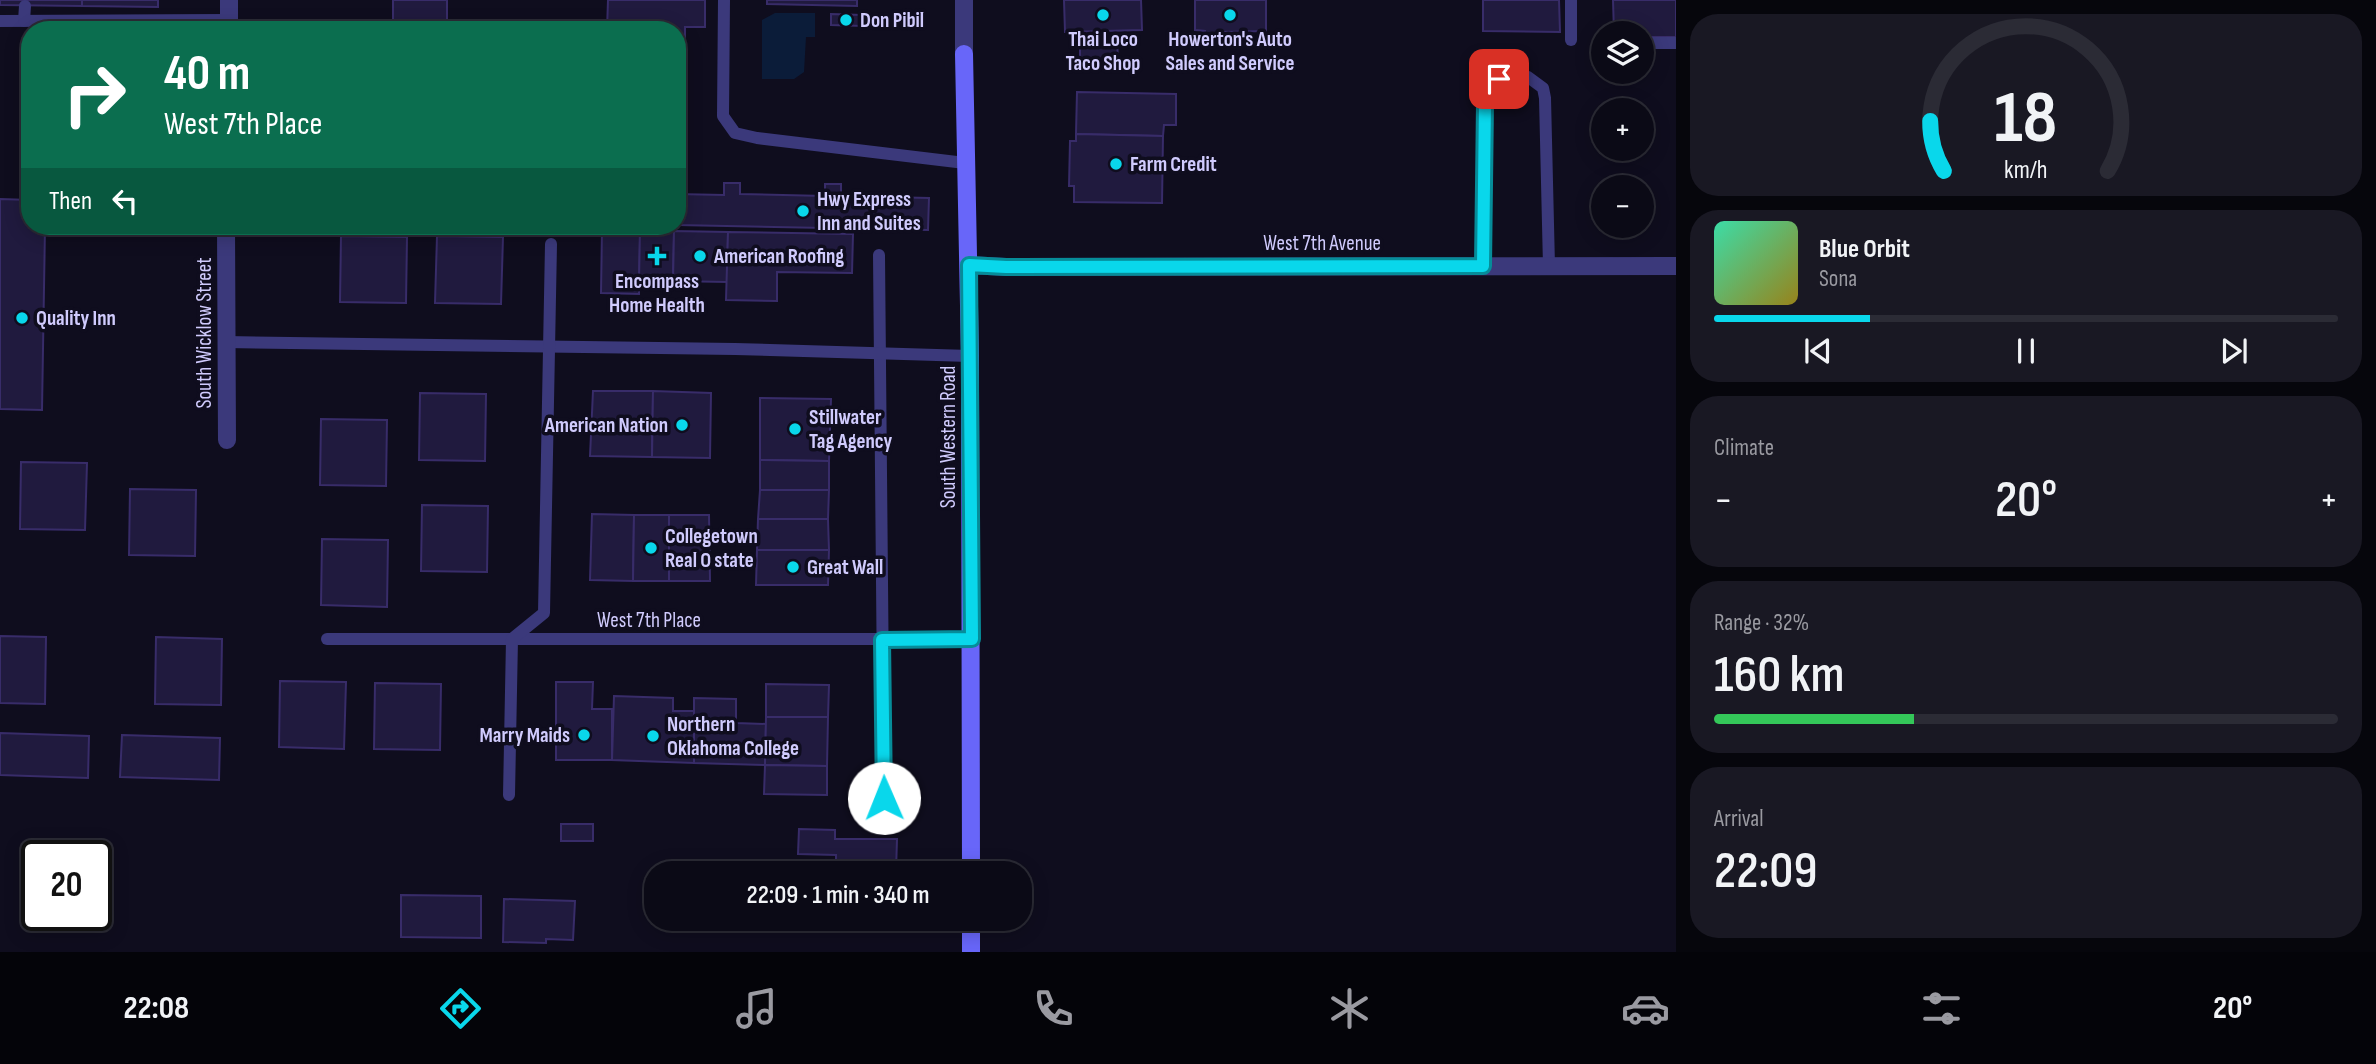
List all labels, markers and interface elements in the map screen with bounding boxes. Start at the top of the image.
marker: Thai Loco Taco Shop [1095,7,1111,23]
marker: Howerton's Auto Sales and Service [1222,7,1238,23]
place label: Don Pibil [860,8,924,33]
marker: Don Pibil [838,12,854,28]
map controls [1591,21,1654,238]
button: layers [1591,21,1654,84]
place label: Thai Loco Taco Shop [1066,27,1140,76]
place label: Howerton's Auto Sales and Service [1166,27,1295,76]
text: 40 m [164,45,250,104]
icon: right [49,49,140,140]
pin [1469,49,1529,109]
icon: arrive [1480,60,1518,98]
text: 18 [1995,75,2057,163]
button: + [1591,98,1654,161]
text: West 7th Place [164,105,322,144]
place label: Farm Credit [1130,152,1217,177]
text: km/h [2004,155,2048,186]
marker: Farm Credit [1108,156,1124,172]
button: − [1591,175,1654,238]
icon: left [106,182,144,220]
text: Then [49,186,92,217]
place label: Hwy Express Inn and Suites [817,187,921,236]
marker: Hwy Express Inn and Suites [795,203,811,219]
street label: West 7th Avenue [1263,231,1381,256]
text: Blue Orbit [1819,234,1910,265]
place label: American Roofing [713,244,844,269]
marker: Encompass Home Health [647,246,667,266]
marker: American Roofing [692,248,708,264]
street label: South Wicklow Street [192,257,217,409]
text: Sona [1819,265,1857,293]
place label: Encompass Home Health [609,269,705,318]
place label: Quality Inn [36,306,116,331]
marker: Quality Inn [14,310,30,326]
icon: previous [1799,332,1837,370]
icon: pause [2007,332,2045,370]
icon: next [2215,332,2253,370]
street label: South Western Road [936,366,961,508]
place label: Stillwater Tag Agency [809,405,893,454]
place label: American Nation [544,413,668,438]
marker: American Nation [674,417,690,433]
marker: Stillwater Tag Agency [787,421,803,437]
text: Climate [1714,434,1774,462]
text: 20° [1995,469,2057,532]
text: − [1714,478,1733,523]
text: + [2319,478,2338,523]
place label: Collegetown Real O state [665,524,758,573]
marker: Collegetown Real O state [643,540,659,556]
place label: Great Wall [807,555,883,580]
marker: Great Wall [785,559,801,575]
street label: West 7th Place [597,608,701,633]
text: Range · 32% [1714,609,1809,637]
text: 160 km [1714,644,1845,707]
place label: Northern Oklahoma College [667,712,799,761]
place label: Marry Maids [480,723,570,748]
marker: Marry Maids [576,727,592,743]
marker: Northern Oklahoma College [645,728,661,744]
position arrow [847,761,921,835]
text: Arrival [1714,805,1763,833]
speed limit sign: 20 [21,840,112,931]
text: 22:09 [1714,840,1817,903]
text: 22:09 · 1 min · 340 m [747,880,929,911]
icon: directions [436,984,485,1033]
icon: music [732,984,781,1033]
icon: phone [1029,984,1078,1033]
icon: climate [1325,984,1374,1033]
icon: car [1621,984,1670,1033]
icon: filters [1917,984,1966,1033]
text: 22:08 [124,989,189,1028]
text: 20° [2213,989,2252,1028]

